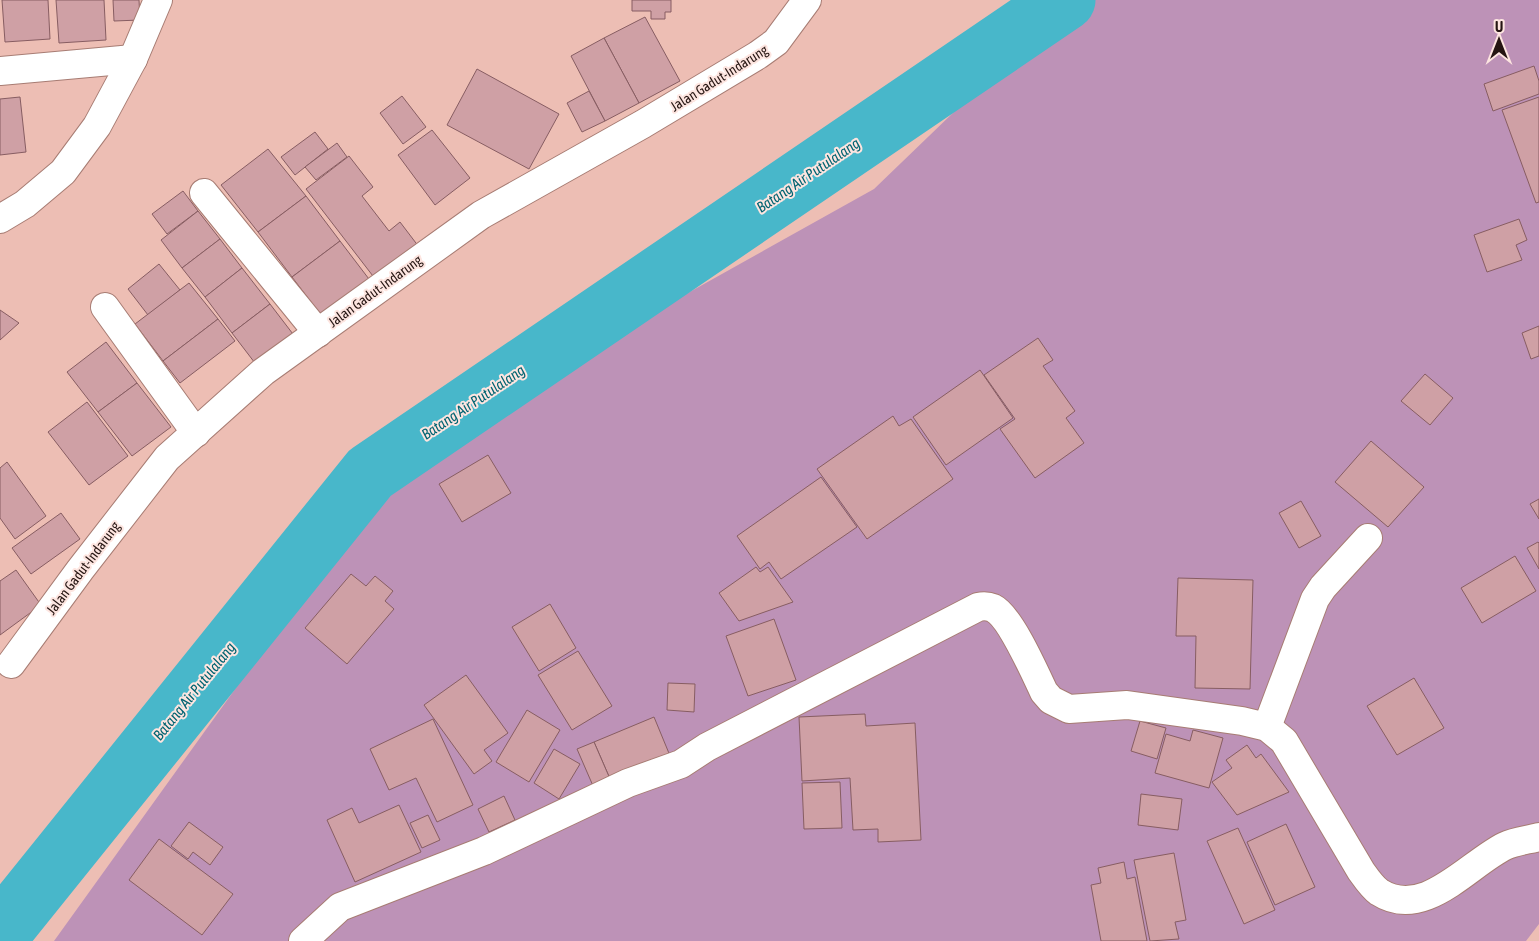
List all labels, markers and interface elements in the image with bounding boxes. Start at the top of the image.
north arrow [1474,15,1524,65]
text: U [1495,19,1503,35]
street label: Jalan Gadut-Indarung [667,42,771,114]
water label: Batang Air Putulalang [753,134,863,216]
street label: Jalan Gadut-Indarung [325,252,425,330]
water label: Batang Air Putulalang [418,361,528,443]
street label: Jalan Gadut-Indarung [43,518,123,618]
water label: Batang Air Putulalang [149,639,239,743]

